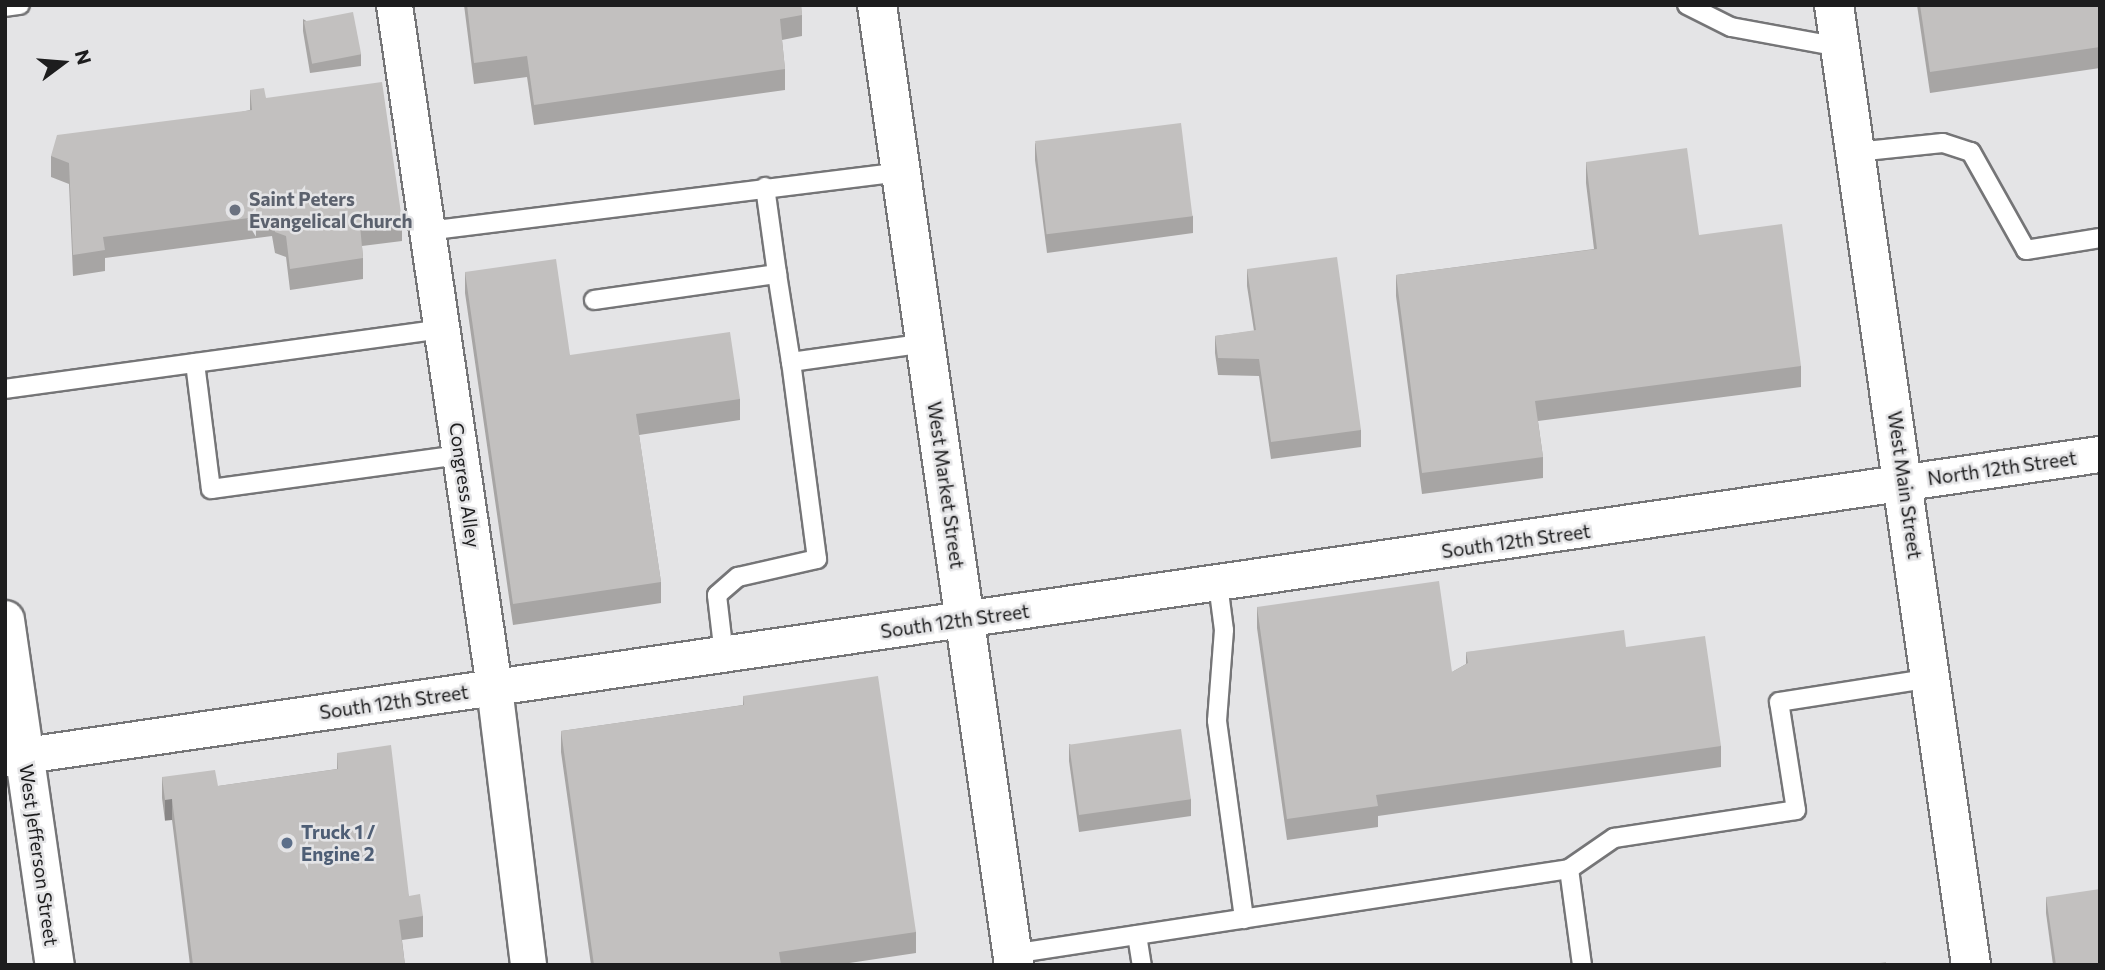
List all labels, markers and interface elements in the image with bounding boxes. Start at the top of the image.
north arrow [28,28,98,98]
text: N [71,47,97,67]
place label: Saint Peters Evangelical Church [249,188,412,232]
marker: Saint Peters Evangelical Church [227,202,243,218]
street label: West Market Street [923,400,969,570]
street label: West Main Street [1883,410,1927,560]
street label: Congress Alley [445,421,485,549]
street label: North 12th Street [1926,446,2078,490]
street label: South 12th Street [1440,519,1592,563]
street label: South 12th Street [879,599,1031,643]
street label: South 12th Street [318,680,470,724]
street label: West Jefferson Street [15,763,63,947]
place label: Truck 1 / Engine 2 [301,821,375,865]
marker: Truck 1 / Engine 2 [279,835,295,851]

